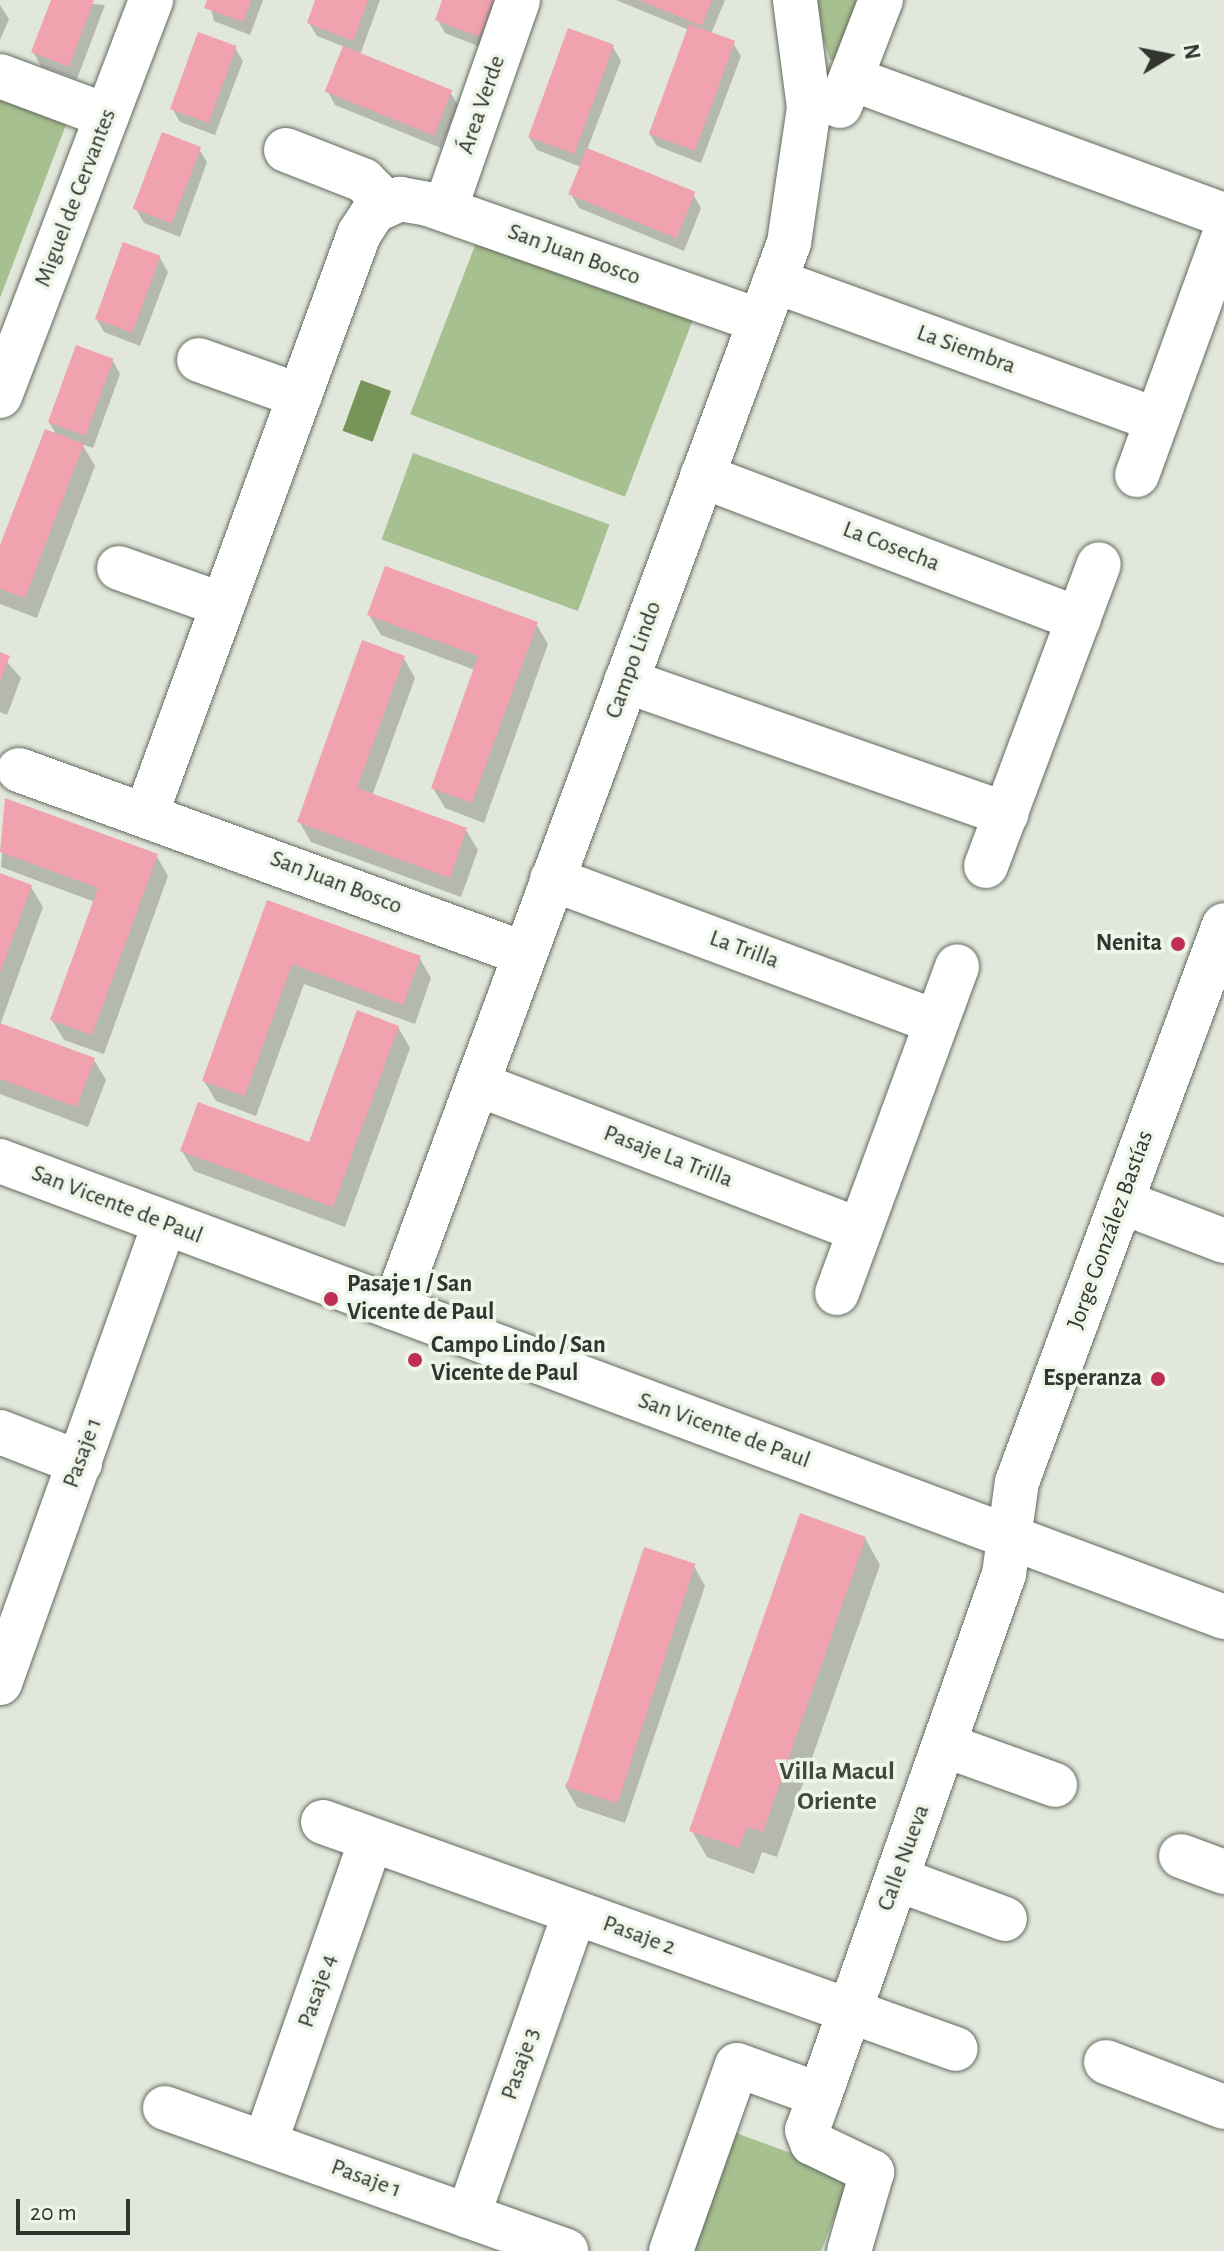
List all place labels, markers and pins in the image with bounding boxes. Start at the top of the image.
place label: Nenita [1096,930,1162,958]
marker: Nenita [1169,935,1187,953]
place label: Pasaje 1 / San Vicente de Paul [347,1271,494,1327]
marker: Pasaje 1 / San Vicente de Paul [322,1290,340,1308]
place label: Campo Lindo / San Vicente de Paul [431,1332,606,1388]
marker: Campo Lindo / San Vicente de Paul [406,1351,424,1369]
place label: Esperanza [1043,1365,1142,1393]
marker: Esperanza [1149,1370,1167,1388]

